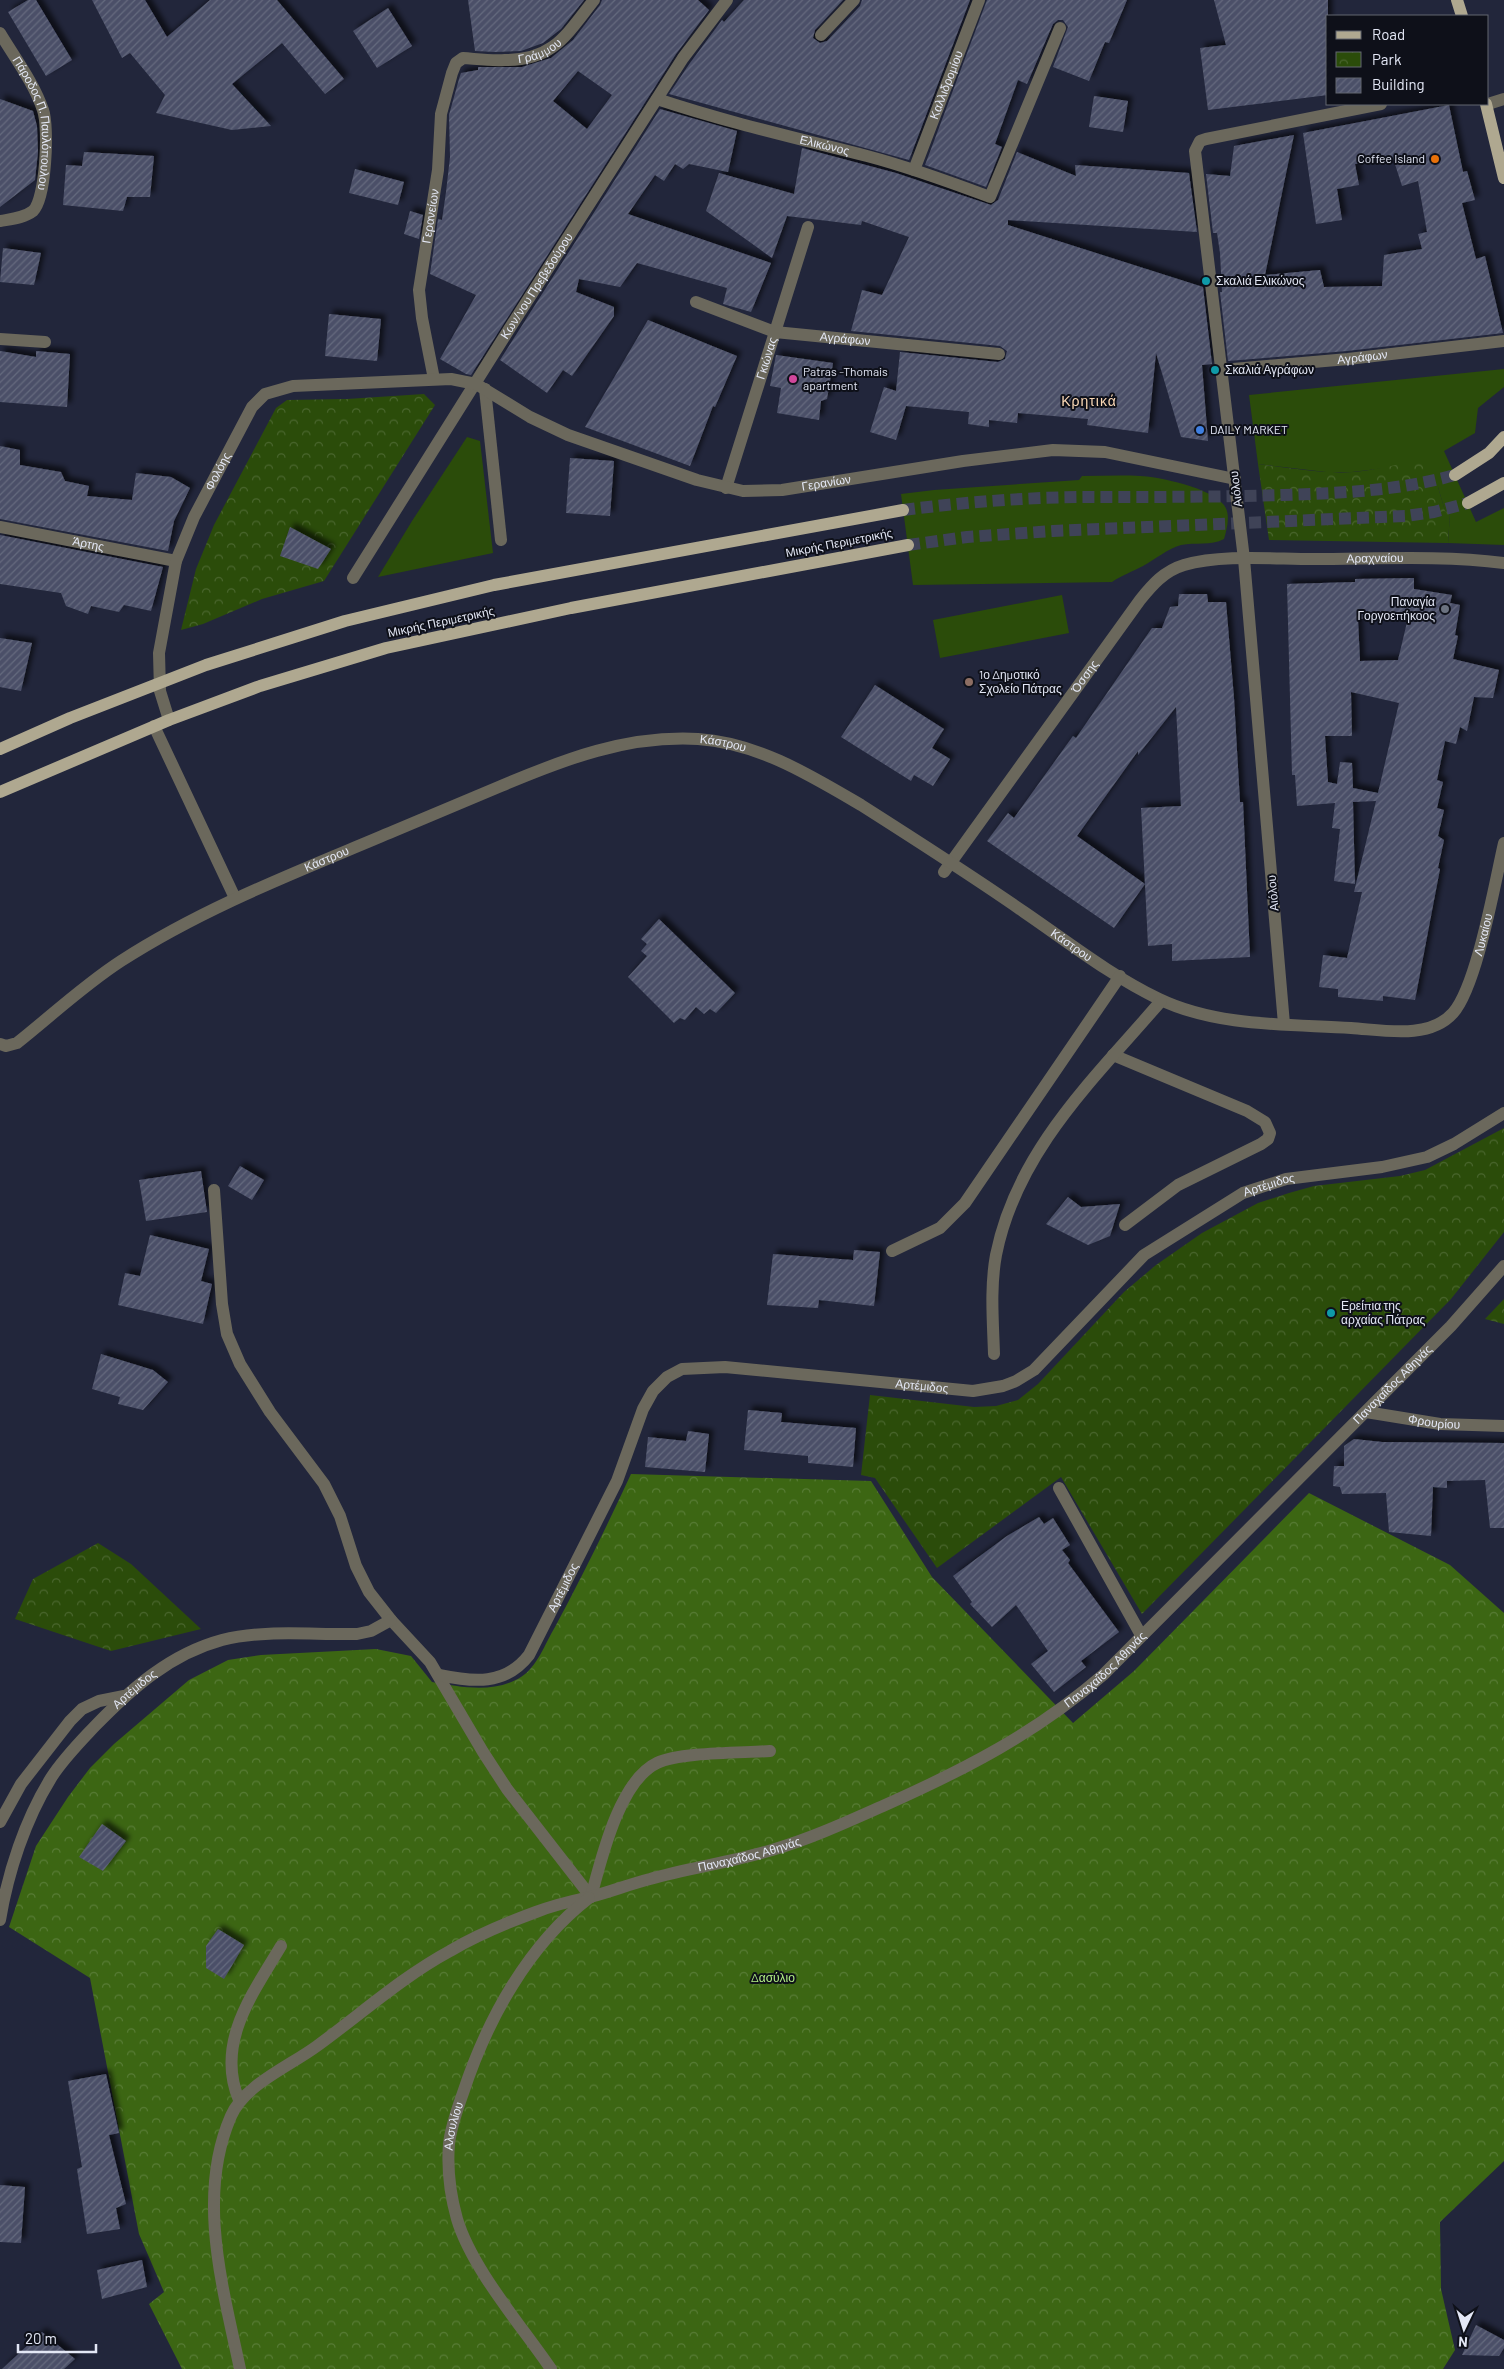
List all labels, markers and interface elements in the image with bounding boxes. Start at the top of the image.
legend [1326,15,1489,105]
text: Road [1372,25,1405,43]
street label: Γράμμου [517,35,564,65]
street label: Καλλιδρομίου [926,48,965,121]
text: Park [1372,50,1402,68]
street label: Πάροδος Π. Παυλόπουλου [10,53,54,192]
text: Building [1372,75,1425,93]
street label: Ελικώνος [799,132,851,158]
place label: Coffee Island [1357,151,1425,165]
marker: Coffee Island [1429,153,1441,165]
street label: Γερανείων [418,188,441,244]
street label: Κων/νου Πρεβεδούρου [497,230,575,341]
place label: Σκαλιά Ελικώνος [1216,273,1305,288]
marker: Σκαλιά Ελικώνος [1200,275,1212,287]
street label: Αγράφων [819,328,871,347]
street label: Γκιώνας [753,335,780,381]
street label: Αγράφων [1337,346,1388,366]
place label: Σκαλιά Αγράφων [1225,362,1314,377]
place label: Patras -Thomais apartment [803,364,888,392]
marker: Σκαλιά Αγράφων [1209,364,1221,376]
marker: Patras -Thomais apartment [787,373,799,385]
district label: Κρητικά [1061,392,1117,409]
place label: DAILY MARKET [1210,422,1288,436]
marker: DAILY MARKET [1194,424,1206,436]
street label: Φολόης [201,449,234,492]
street label: Αιόλου [1226,470,1244,508]
street label: Γερανίων [800,471,852,493]
street label: Μικρής Περιμετρικής [784,525,894,560]
street label: Άρτης [72,533,106,554]
street label: Αραχναίου [1346,550,1403,566]
place label: Παναγία Γοργοεπήκοος [1357,594,1435,623]
street label: Μικρής Περιμετρικής [386,603,496,640]
marker: Παναγία Γοργοεπήκοος [1439,603,1451,615]
street label: Όσσης [1067,657,1101,696]
place label: 1ο Δημοτικό Σχολείο Πάτρας [979,667,1062,696]
marker: 1ο Δημοτικό Σχολείο Πάτρας [963,676,975,688]
street label: Κάστρου [699,731,748,754]
street label: Κάστρου [302,843,351,874]
street label: Αιόλου [1263,874,1281,912]
street label: Λυκαίου [1470,912,1495,957]
street label: Κάστρου [1049,925,1095,964]
street label: Αρτέμιδος [1241,1170,1296,1199]
place label: Ερείπια της αρχαίας Πάτρας [1341,1298,1426,1327]
marker: Ερείπια της αρχαίας Πάτρας [1325,1307,1337,1319]
street label: Παναχαΐδος Αθηνάς [1350,1341,1435,1426]
street label: Αρτέμιδος [895,1376,949,1396]
street label: Φρουρίου [1407,1411,1460,1431]
street label: Αρτέμιδος [544,1560,582,1614]
street label: Παναχαΐδος Αθηνάς [1061,1628,1149,1710]
street label: Αρτέμιδος [109,1666,159,1711]
street label: Παναχαΐδος Αθηνάς [696,1833,803,1874]
park label: Δασύλιο [751,1970,795,1984]
street label: Αλσυλίου [441,2100,465,2151]
north arrow [1439,2304,1489,2354]
scale bar [18,2322,95,2354]
text: 20 m [25,2329,57,2347]
text: N [1458,2334,1468,2351]

